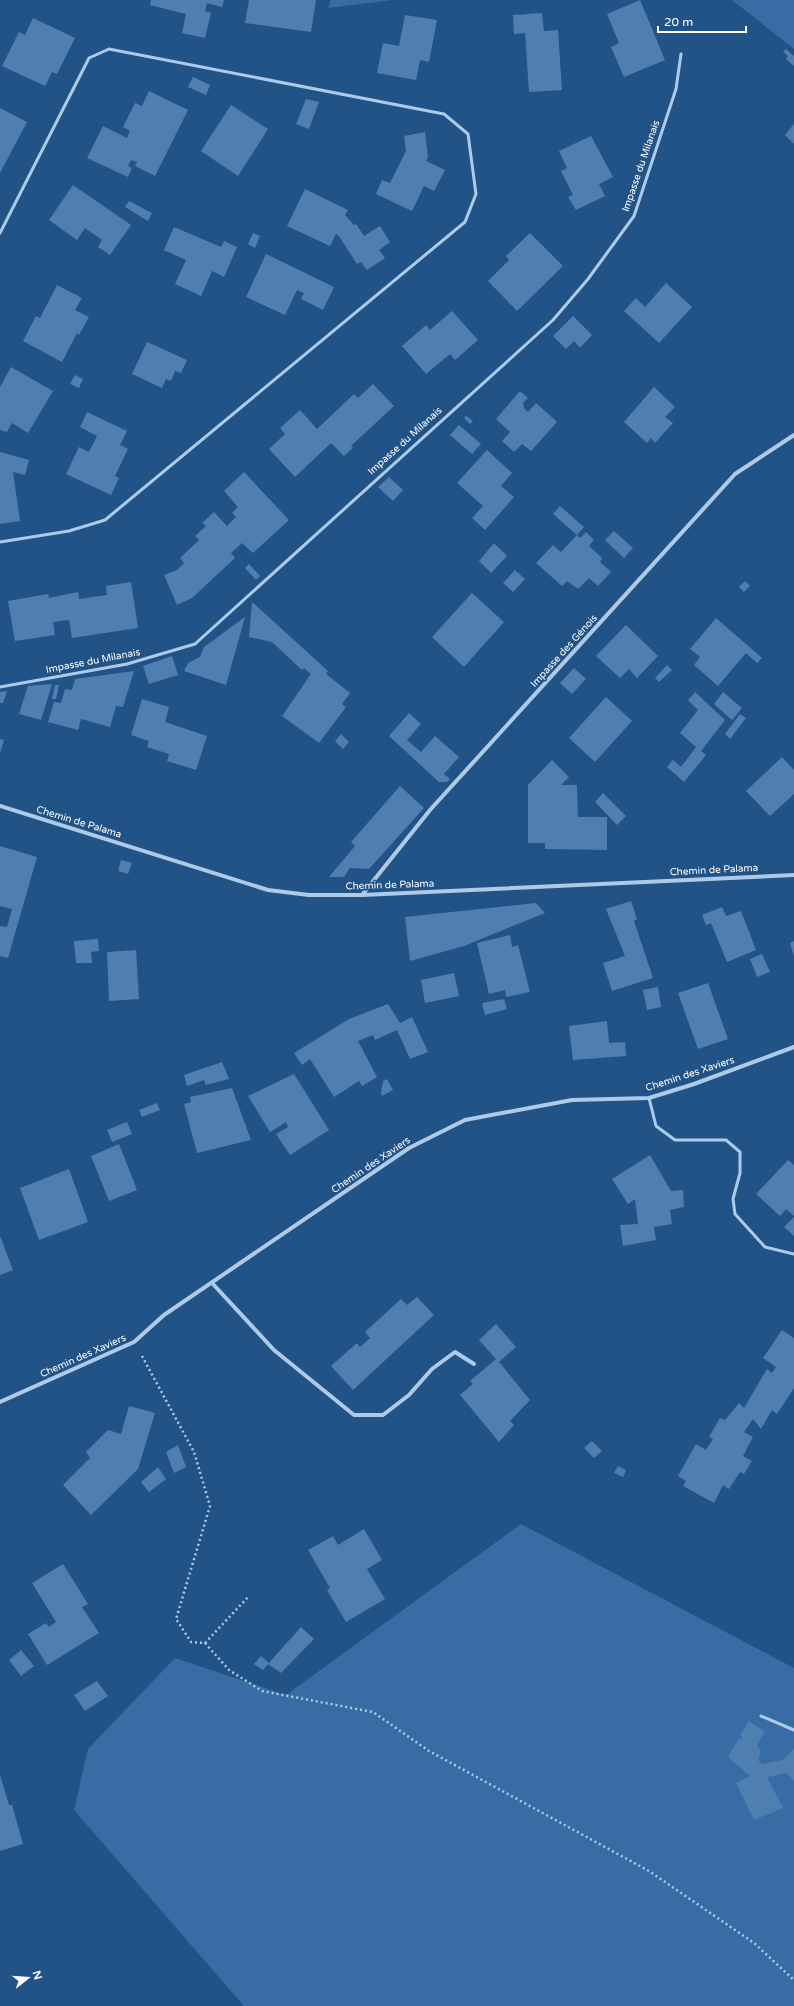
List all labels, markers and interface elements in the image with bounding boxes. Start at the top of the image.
scale bar [658,8,746,34]
text: 20 m [664,15,693,29]
street label: Impasse du Milanais [620,119,662,213]
street label: Impasse du Milanais [365,404,445,478]
street label: Impasse des Génois [528,612,600,690]
street label: Impasse du Milanais [45,646,141,676]
street label: Chemin de Palama [35,803,123,841]
street label: Chemin de Palama [669,862,759,878]
street label: Chemin de Palama [346,877,434,893]
street label: Chemin des Xaviers [644,1054,736,1094]
street label: Chemin des Xaviers [329,1134,413,1196]
street label: Chemin des Xaviers [38,1332,128,1380]
north arrow [8,1958,48,1998]
text: N [30,1969,45,1981]

